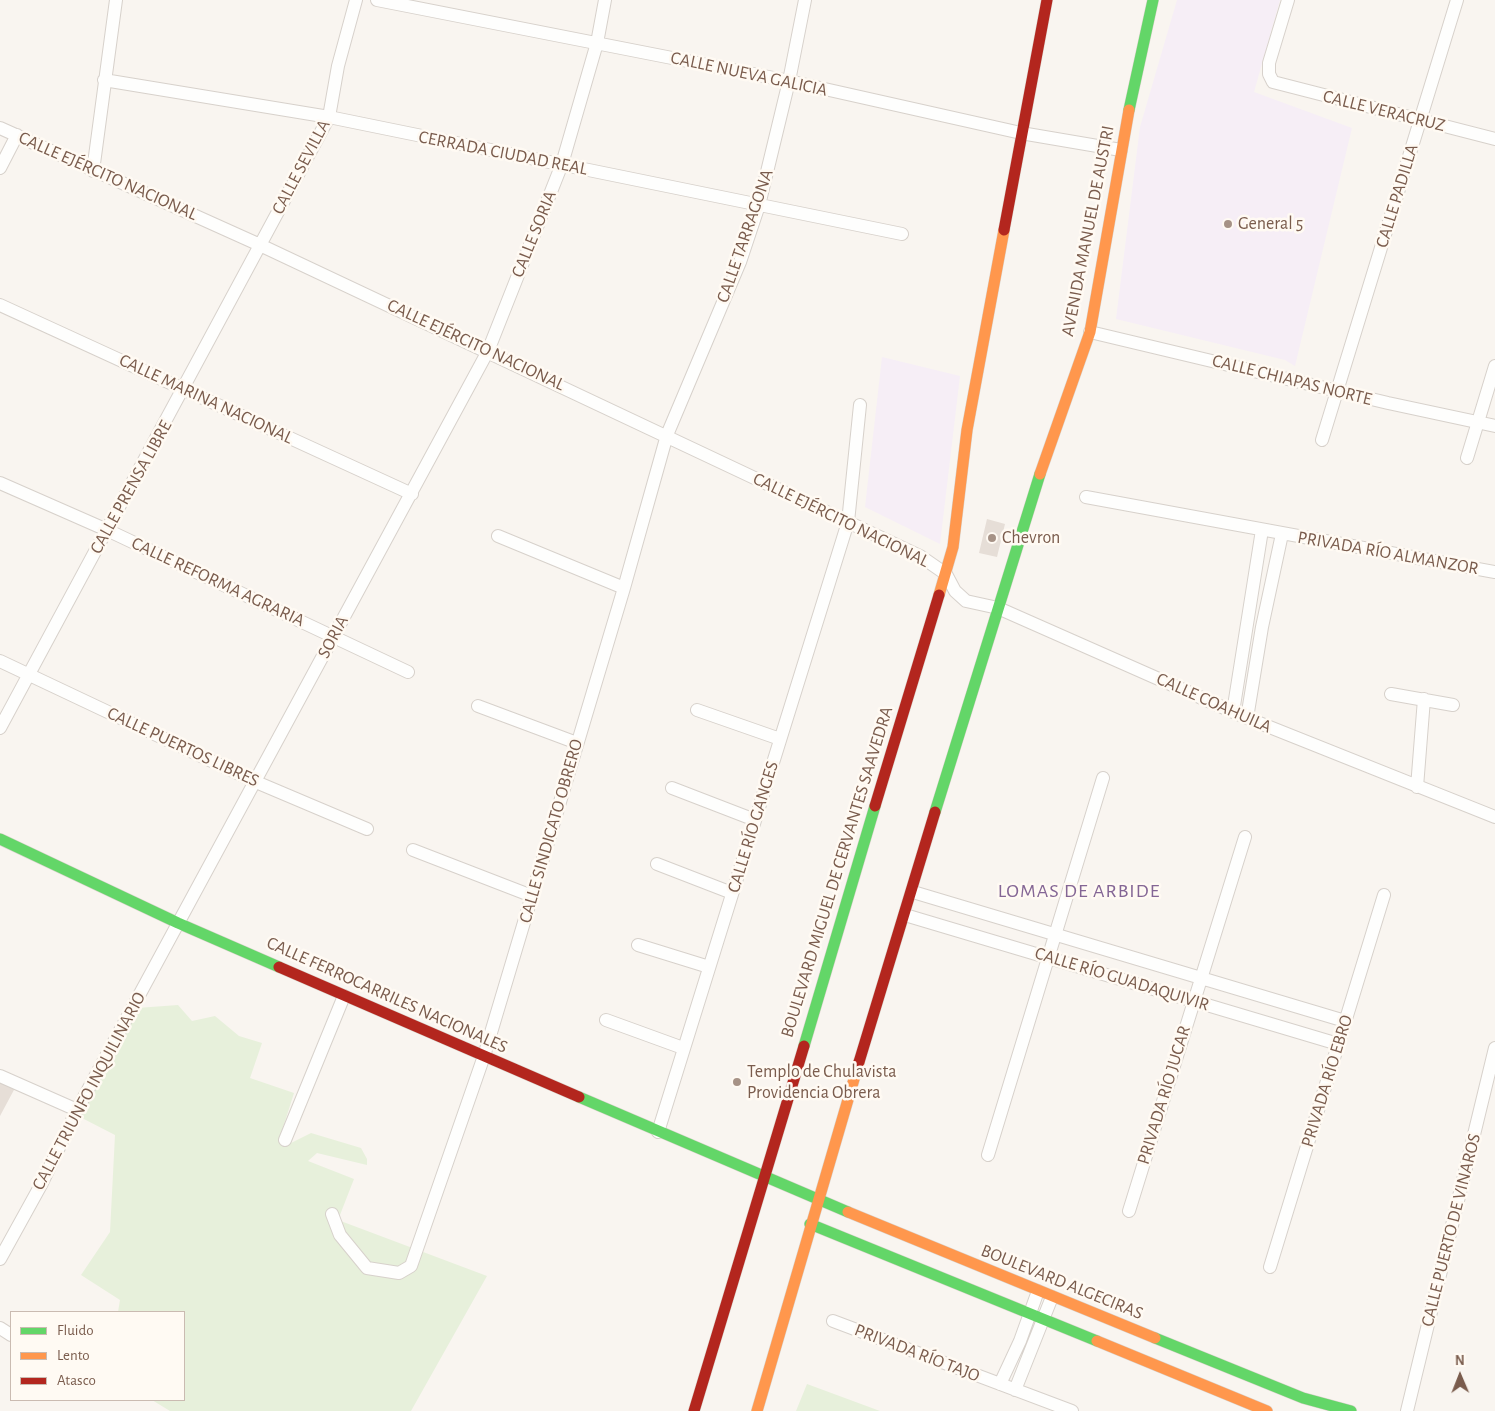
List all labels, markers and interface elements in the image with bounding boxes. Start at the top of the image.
street label: CALLE NUEVA GALICIA [669,47,829,101]
street label: CALLE VERACRUZ [1321,85,1447,137]
street label: CALLE SEVILLA [267,116,335,218]
street label: AVENIDA MANUEL DE AUSTRI [1057,124,1119,338]
street label: CERRADA CIUDAD REAL [417,126,589,180]
street label: CALLE EJÉRCITO NACIONAL [15,127,201,225]
street label: CALLE PADILLA [1371,142,1423,250]
street label: CALLE TARRAGONA [712,166,778,306]
street label: CALLE SORIA [507,188,561,280]
place label: General 5 [1238,213,1303,235]
marker: General 5 [1222,218,1234,230]
street label: CALLE EJÉRCITO NACIONAL [384,294,568,396]
street label: CALLE MARINA NACIONAL [116,349,296,449]
street label: CALLE CHIAPAS NORTE [1210,350,1374,410]
street label: CALLE PRENSA LIBRE [85,417,177,557]
street label: CALLE EJÉRCITO NACIONAL [749,468,933,572]
street label: PRIVADA RÍO ALMANZOR [1296,526,1480,580]
place label: Chevron [1002,527,1060,549]
street label: CALLE REFORMA AGRARIA [128,532,308,632]
marker: Chevron [986,532,998,544]
street label: SORIA [313,612,353,662]
street label: CALLE COAHUILA [1153,668,1275,738]
street label: CALLE PUERTOS LIBRES [104,702,262,792]
street label: BOULEVARD MIGUEL DE CERVANTES SAAVEDRA [776,704,898,1040]
street label: CALLE SINDICATO OBRERO [514,737,588,925]
street label: CALLE RÍO GANGES [723,759,783,895]
district label: LOMAS DE ARBIDE [996,879,1162,903]
street label: CALLE FERROCARRILES NACIONALES [263,932,511,1058]
street label: CALLE RÍO GUADAQUIVIR [1032,942,1212,1016]
street label: CALLE TRIUNFO INQUILINARIO [28,988,150,1194]
street label: PRIVADA RÍO EBRO [1297,1012,1357,1150]
street label: PRIVADA RÍO JUCAR [1133,1023,1195,1167]
place label: Templo de Chulavista Providencia Obrera [747,1061,896,1104]
marker: Templo de Chulavista Providencia Obrera [731,1076,743,1088]
street label: CALLE PUERTO DE VINAROS [1417,1131,1485,1329]
street label: BOULEVARD ALGECIRAS [978,1240,1146,1324]
legend [10,1311,185,1401]
street label: PRIVADA RÍO TAJO [851,1319,983,1387]
text: Fluido [57,1323,94,1338]
text: Lento [57,1348,90,1363]
north arrow [1435,1351,1485,1401]
text: N [1455,1354,1465,1368]
text: Atasco [57,1373,96,1388]

